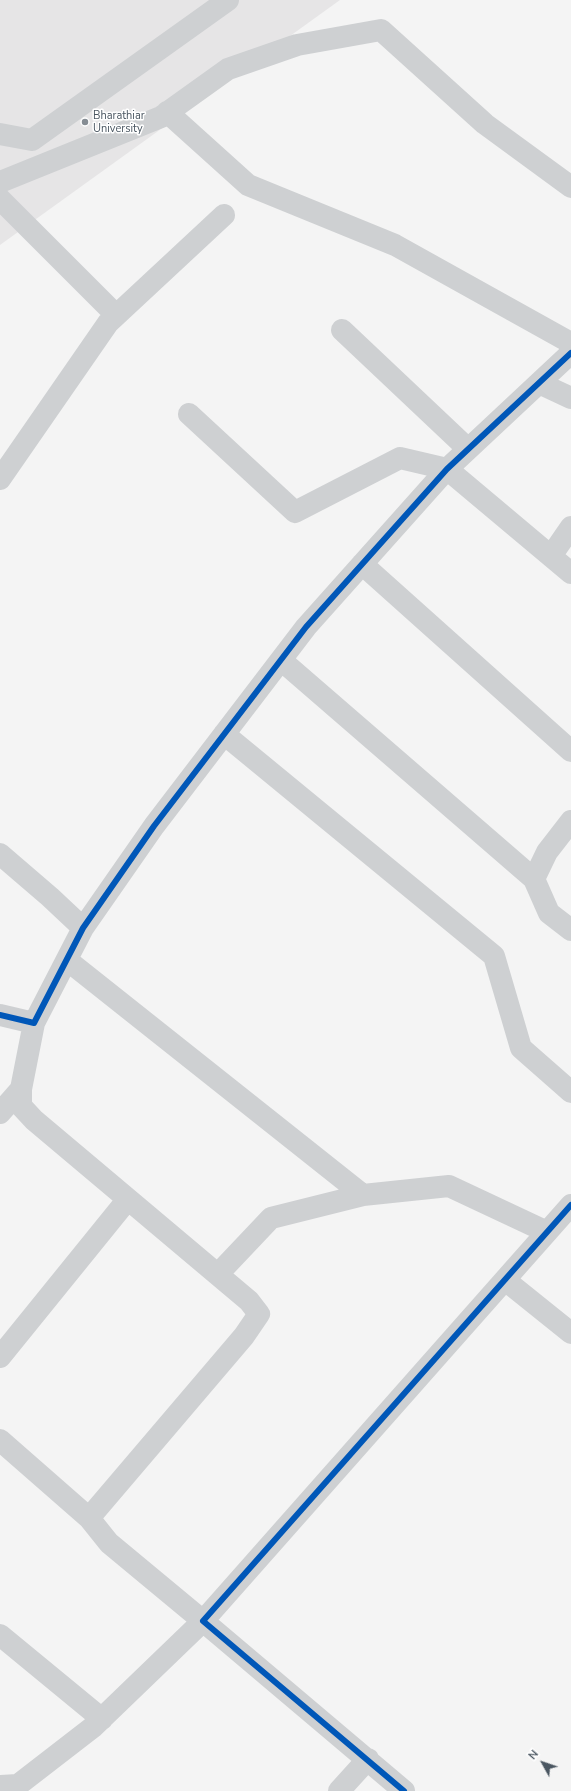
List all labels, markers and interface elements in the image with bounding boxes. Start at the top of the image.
place label: Bharathiar University [93,109,145,135]
marker: Bharathiar University [80,117,90,127]
north arrow [523,1743,563,1783]
text: N [525,1747,542,1763]

